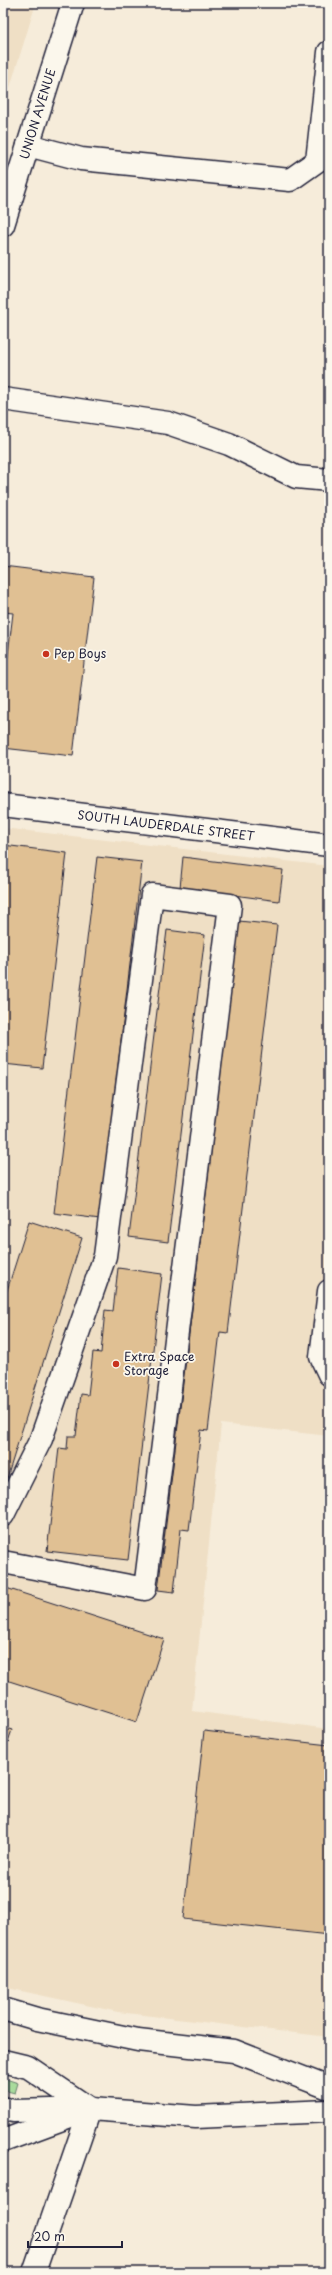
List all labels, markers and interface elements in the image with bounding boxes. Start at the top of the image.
street label: UNION AVENUE [15,66,59,161]
place label: Pep Boys [54,644,107,662]
marker: Pep Boys [41,649,51,659]
street label: SOUTH LAUDERDALE STREET [77,805,256,845]
place label: Extra Space Storage [124,1347,195,1379]
marker: Extra Space Storage [111,1359,121,1369]
scale bar [28,2223,122,2249]
text: 20 m [34,2227,65,2245]

